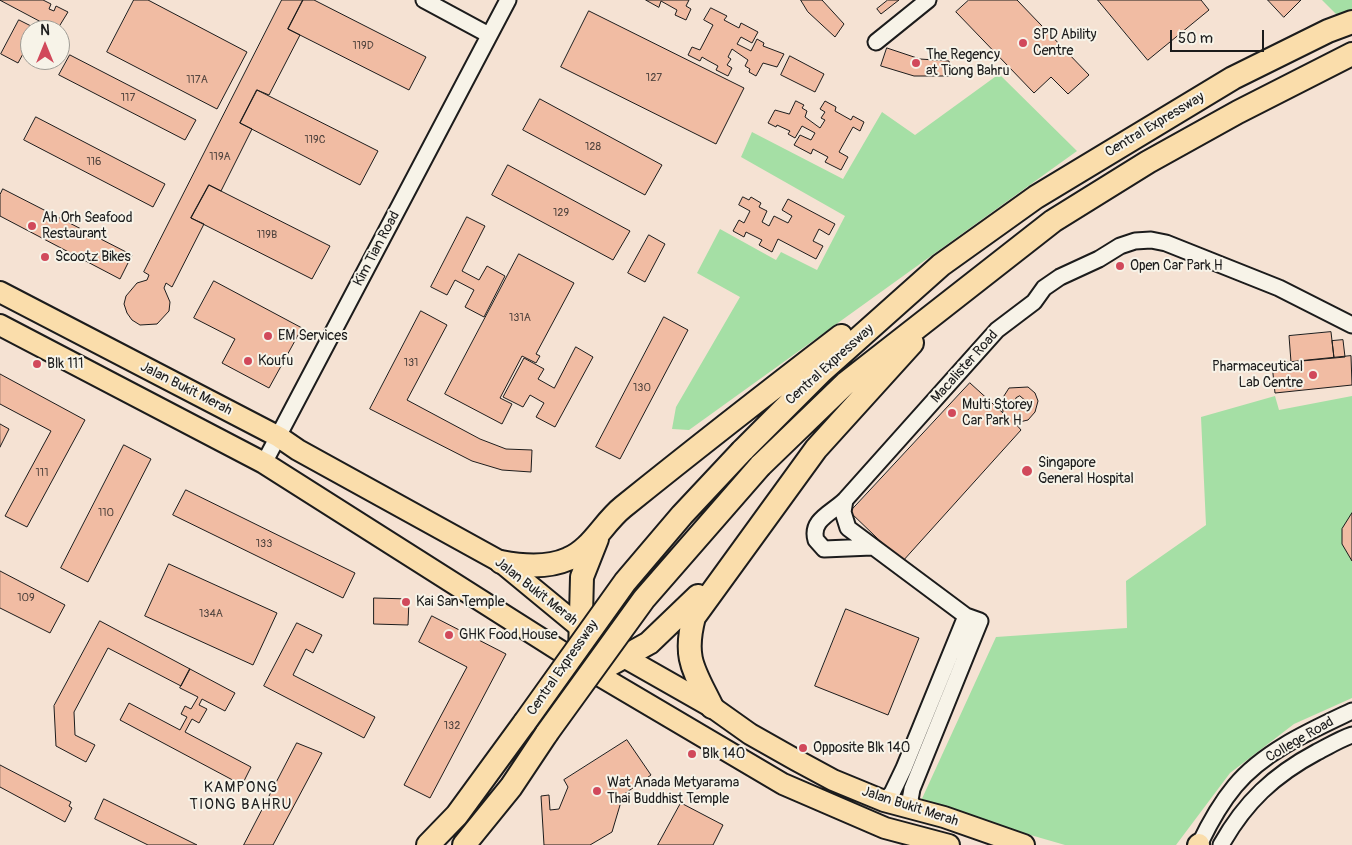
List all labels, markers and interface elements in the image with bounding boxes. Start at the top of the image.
north arrow [20,20,70,70]
scale bar [1172,20,1266,52]
text: N [40,22,50,39]
place label: SPD Ability Centre [1033,27,1097,59]
text: 50 m [1178,29,1213,48]
marker: SPD Ability Centre [1017,37,1029,49]
house number: 119D [352,39,374,53]
place label: The Regency at Tiong Bahru [926,47,1009,80]
marker: The Regency at Tiong Bahru [910,57,922,69]
house number: 127 [646,71,662,85]
house number: 117A [186,73,208,87]
street label: Central Expressway [1102,89,1208,161]
house number: 117 [121,91,135,105]
house number: 119C [304,133,326,147]
house number: 128 [585,140,601,154]
house number: 119A [209,150,231,164]
house number: 116 [86,155,102,169]
house number: 129 [553,206,569,220]
street label: Kim Tian Road [350,209,404,289]
place label: Ah Orh Seafood Restaurant [42,210,133,242]
marker: Ah Orh Seafood Restaurant [26,220,38,232]
house number: 119B [257,228,277,242]
place label: Scootz Bikes [55,249,131,265]
marker: Scootz Bikes [39,251,51,263]
place label: Open Car Park H [1130,258,1223,274]
marker: Open Car Park H [1114,260,1126,272]
house number: 131A [509,311,531,325]
street label: Central Expressway [782,321,878,409]
street label: Macalister Road [928,327,1002,407]
place label: EM Services [278,328,348,344]
marker: EM Services [262,330,274,342]
place label: Koufu [258,353,293,369]
marker: Koufu [242,355,254,367]
place label: Blk 111 [47,356,84,372]
house number: 131 [404,356,418,370]
marker: Blk 111 [31,358,43,370]
street label: Jalan Bukit Merah [137,359,235,419]
place label: Pharmaceutical Lab Centre [1212,359,1303,392]
marker: Pharmaceutical Lab Centre [1307,369,1319,381]
house number: 130 [633,381,651,395]
place label: Multi Storey Car Park H [962,397,1033,430]
marker: Multi Storey Car Park H [946,407,958,419]
place label: Singapore General Hospital [1038,455,1134,488]
marker: Singapore General Hospital [1020,464,1034,478]
house number: 111 [36,466,48,480]
house number: 110 [98,506,114,520]
house number: 133 [256,537,272,551]
street label: Jalan Bukit Merah [491,554,581,630]
house number: 109 [17,591,35,605]
place label: Kai San Temple [416,594,505,610]
marker: Kai San Temple [400,596,412,608]
house number: 134A [199,607,223,621]
street label: Central Expressway [524,617,602,719]
place label: GHK Food House [459,627,558,643]
marker: GHK Food House [443,629,455,641]
street label: College Road [1263,714,1337,766]
house number: 132 [444,719,460,733]
place label: Opposite Blk 140 [813,740,910,756]
marker: Opposite Blk 140 [797,742,809,754]
place label: Blk 140 [702,746,745,762]
marker: Blk 140 [686,748,698,760]
place label: Wat Anada Metyarama Thai Buddhist Temple [607,775,739,808]
district label: KAMPONG TIONG BAHRU [188,779,294,814]
street label: Jalan Bukit Merah [860,783,960,831]
marker: Wat Anada Metyarama Thai Buddhist Temple [591,785,603,797]

